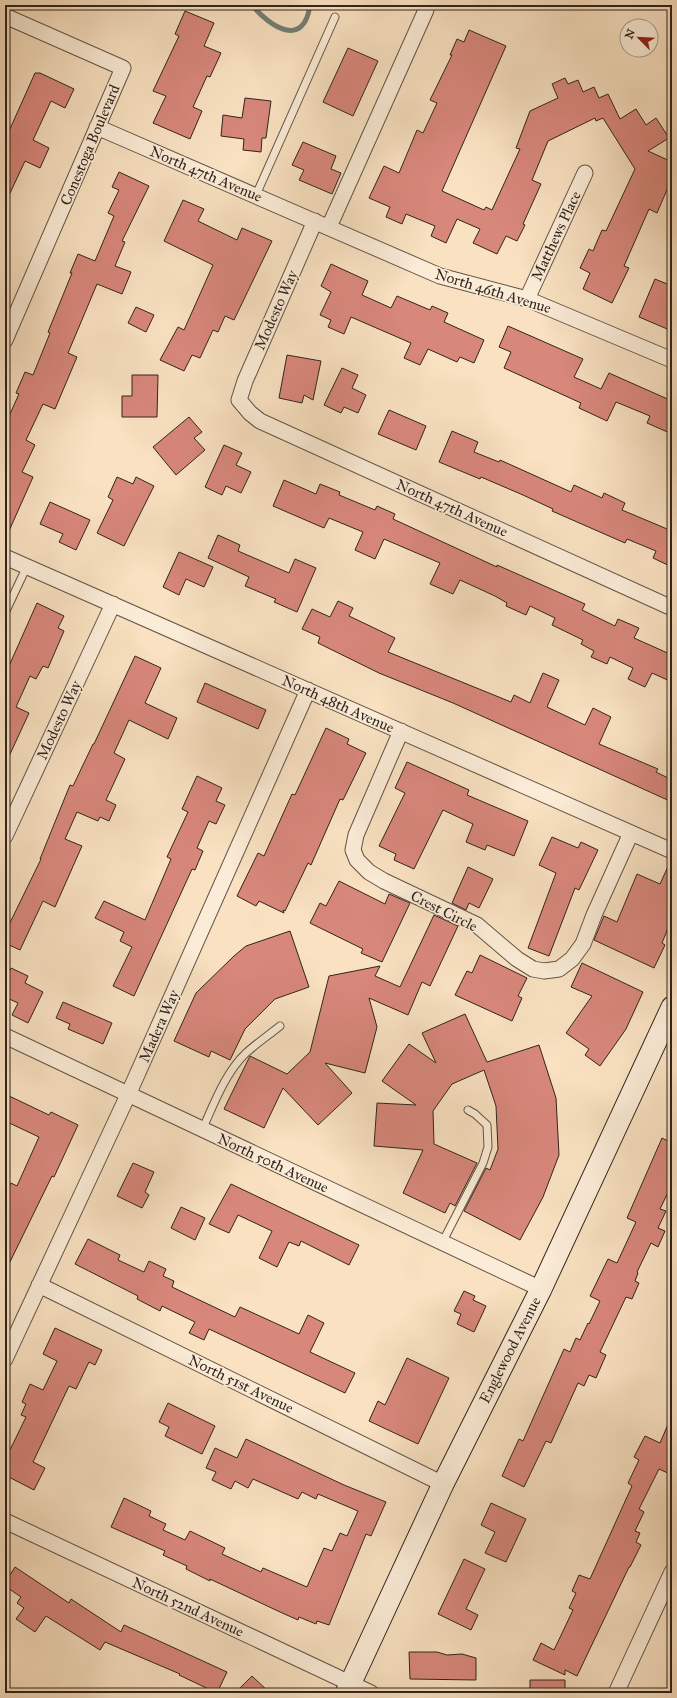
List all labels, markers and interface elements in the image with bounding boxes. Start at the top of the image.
north arrow [619,18,659,58]
text: N [622,27,638,41]
street label: Conestoga Boulevard [56,81,124,208]
street label: North 47th Avenue [147,142,265,206]
street label: Matthews Place [527,188,585,284]
street label: North 46th Avenue [433,265,553,317]
street label: Modesto Way [250,267,302,353]
street label: North 47th Avenue [393,475,511,541]
street label: North 48th Avenue [279,671,397,737]
street label: Modesto Way [33,677,86,762]
street label: Crest Circle [408,887,480,935]
street label: Madera Way [135,986,183,1065]
street label: North 50th Avenue [215,1129,331,1197]
street label: Englewood Avenue [475,1294,545,1406]
street label: North 51st Avenue [186,1351,296,1417]
street label: North 52nd Avenue [129,1573,247,1641]

